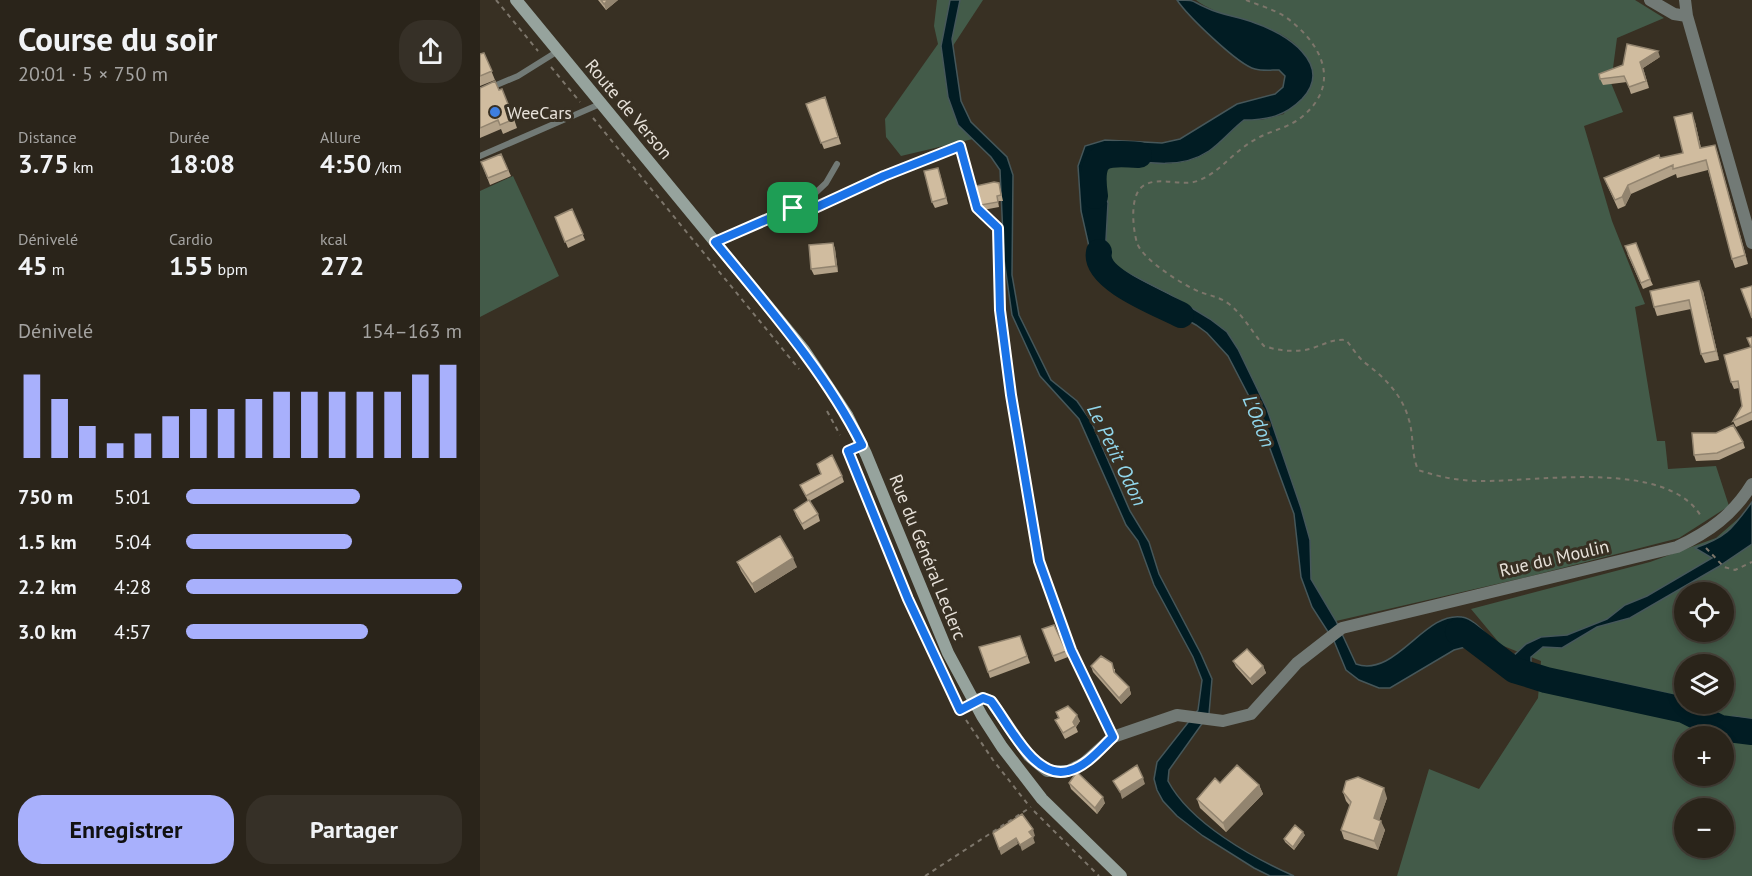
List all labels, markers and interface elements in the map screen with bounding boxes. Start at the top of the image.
text: Course du soir [18,17,217,60]
button: share [399,20,462,83]
street label: Route de Verson [580,54,678,164]
text: 20:01 · 5 × 750 m [18,61,168,87]
place label: WeeCars [507,101,572,124]
marker: WeeCars [488,105,502,119]
text: Distance [18,127,77,147]
text: Durée [169,127,210,147]
text: Allure [320,127,361,147]
text: 3.75 [18,147,69,180]
text: 18:08 [169,147,235,180]
text: 4:50 [320,147,371,180]
text: km [69,157,94,177]
text: /km [371,157,402,177]
pin [767,182,818,233]
icon: arrive [776,191,809,224]
text: Dénivelé [18,229,78,249]
text: Cardio [169,229,213,249]
text: kcal [320,229,347,249]
text: 45 [18,249,47,282]
text: 155 [169,249,213,282]
text: 272 [320,249,364,282]
text: m [47,259,65,279]
text: bpm [213,259,248,279]
text: Dénivelé [18,318,93,344]
text: 154–163 m [362,318,462,344]
water label: L'Odon [1237,391,1281,451]
water label: Le Petit Odon [1081,400,1153,510]
street label: Rue du Général Leclerc [884,471,972,643]
text: 750 m [18,484,73,510]
text: 5:01 [114,484,151,510]
text: 1.5 km [18,529,77,555]
text: 5:04 [114,529,151,555]
street label: Rue du Moulin [1497,534,1611,582]
text: 2.2 km [18,574,77,600]
text: 4:28 [114,574,151,600]
map controls [1674,582,1734,858]
button: locate [1674,582,1734,642]
text: 3.0 km [18,619,77,645]
text: 4:57 [114,619,151,645]
button: layers [1674,654,1734,714]
button: + [1674,726,1734,786]
button: Enregistrer [18,795,234,864]
button: Partager [246,795,462,864]
button: − [1674,798,1734,858]

